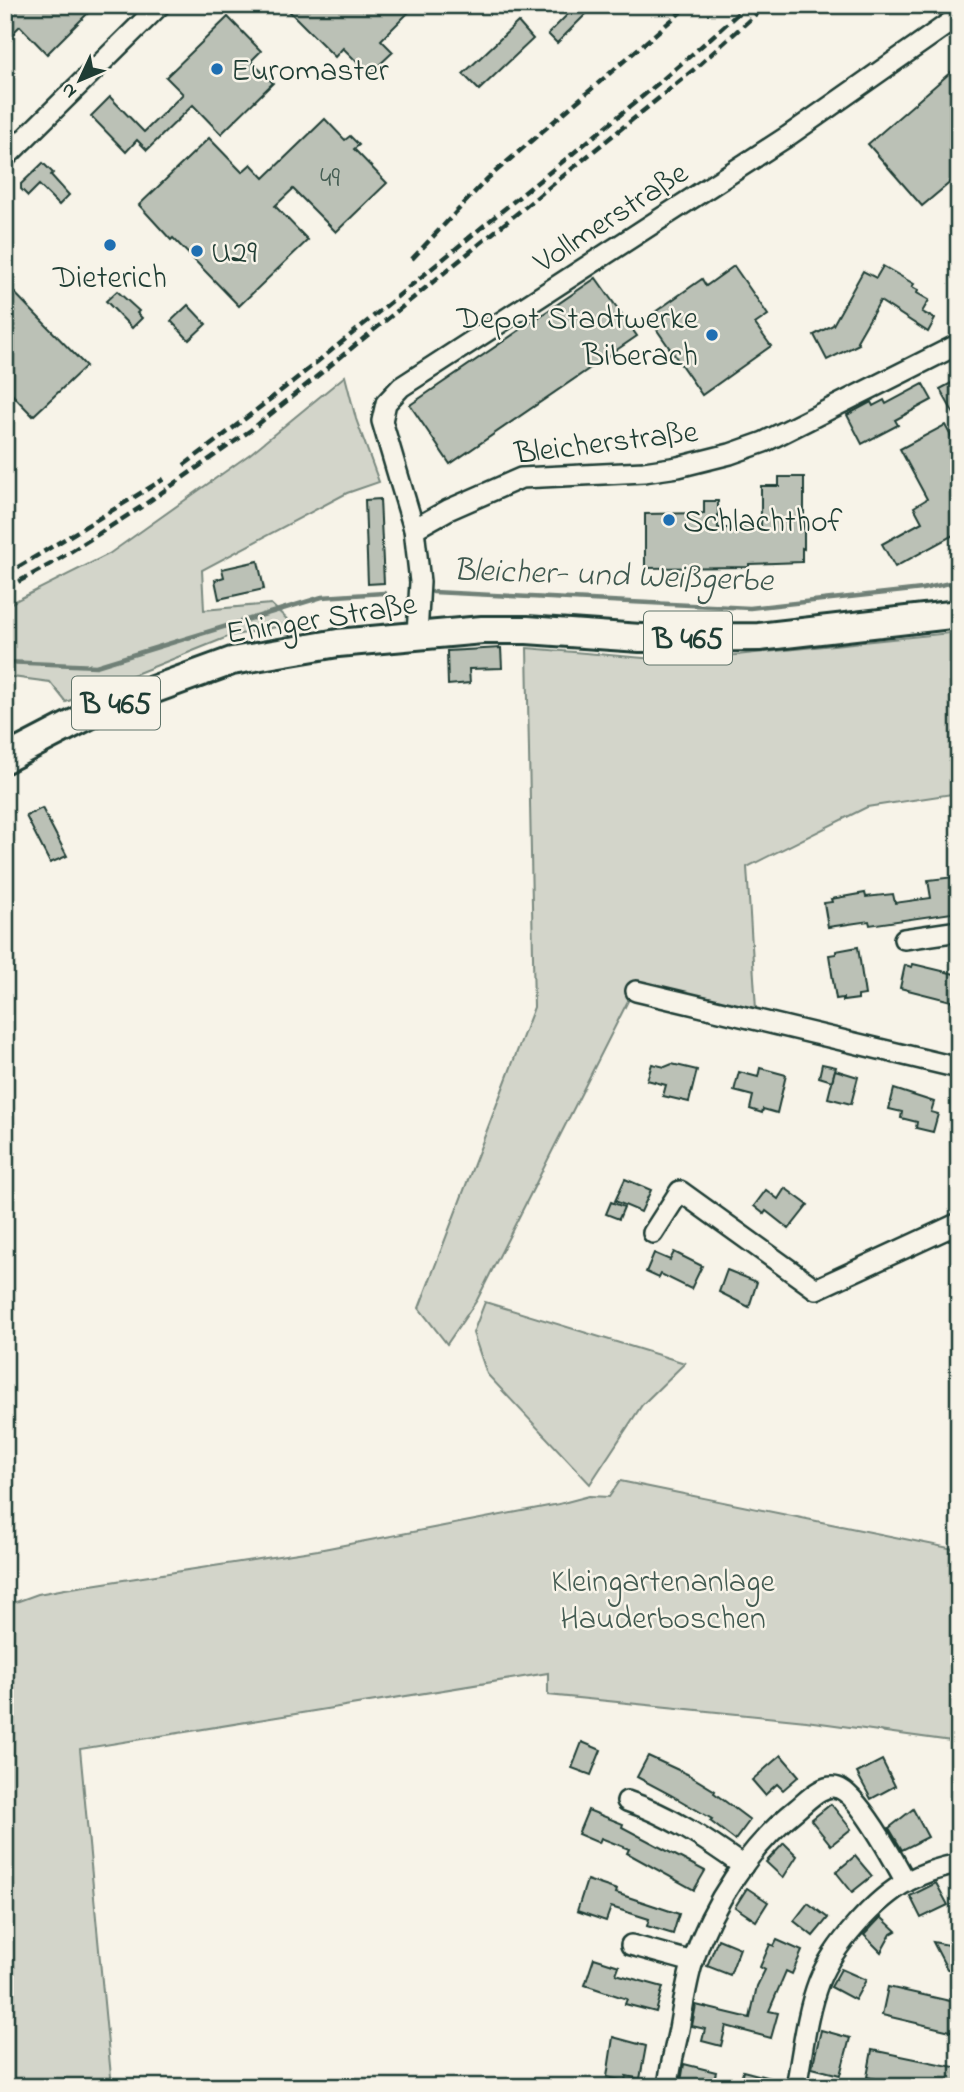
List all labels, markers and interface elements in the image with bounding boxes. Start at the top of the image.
north arrow [46,46,116,116]
place label: Euromaster [231,49,389,96]
marker: Euromaster [209,61,225,77]
text: N [55,76,84,104]
street label: Vollmerstraße [525,151,699,287]
house number: 49 [320,159,341,200]
place label: U29 [211,231,257,278]
marker: Dieterich [102,237,118,253]
marker: U29 [189,243,205,259]
place label: Dieterich [52,256,167,303]
place label: Depot Stadtwerke Biberach [455,297,699,381]
marker: Depot Stadtwerke Biberach [704,327,720,343]
street label: Bleicherstraße [511,410,701,479]
place label: Schlachthof [683,500,843,547]
marker: Schlachthof [661,512,677,528]
water label: Bleicher- und Weißgerbe [452,547,775,608]
street label: Ehinger Straße [223,582,421,659]
road number: B 465 [644,611,732,664]
road number: B 465 [72,676,160,730]
park label: Kleingartenanlage Hauderboschen [551,1560,776,1644]

